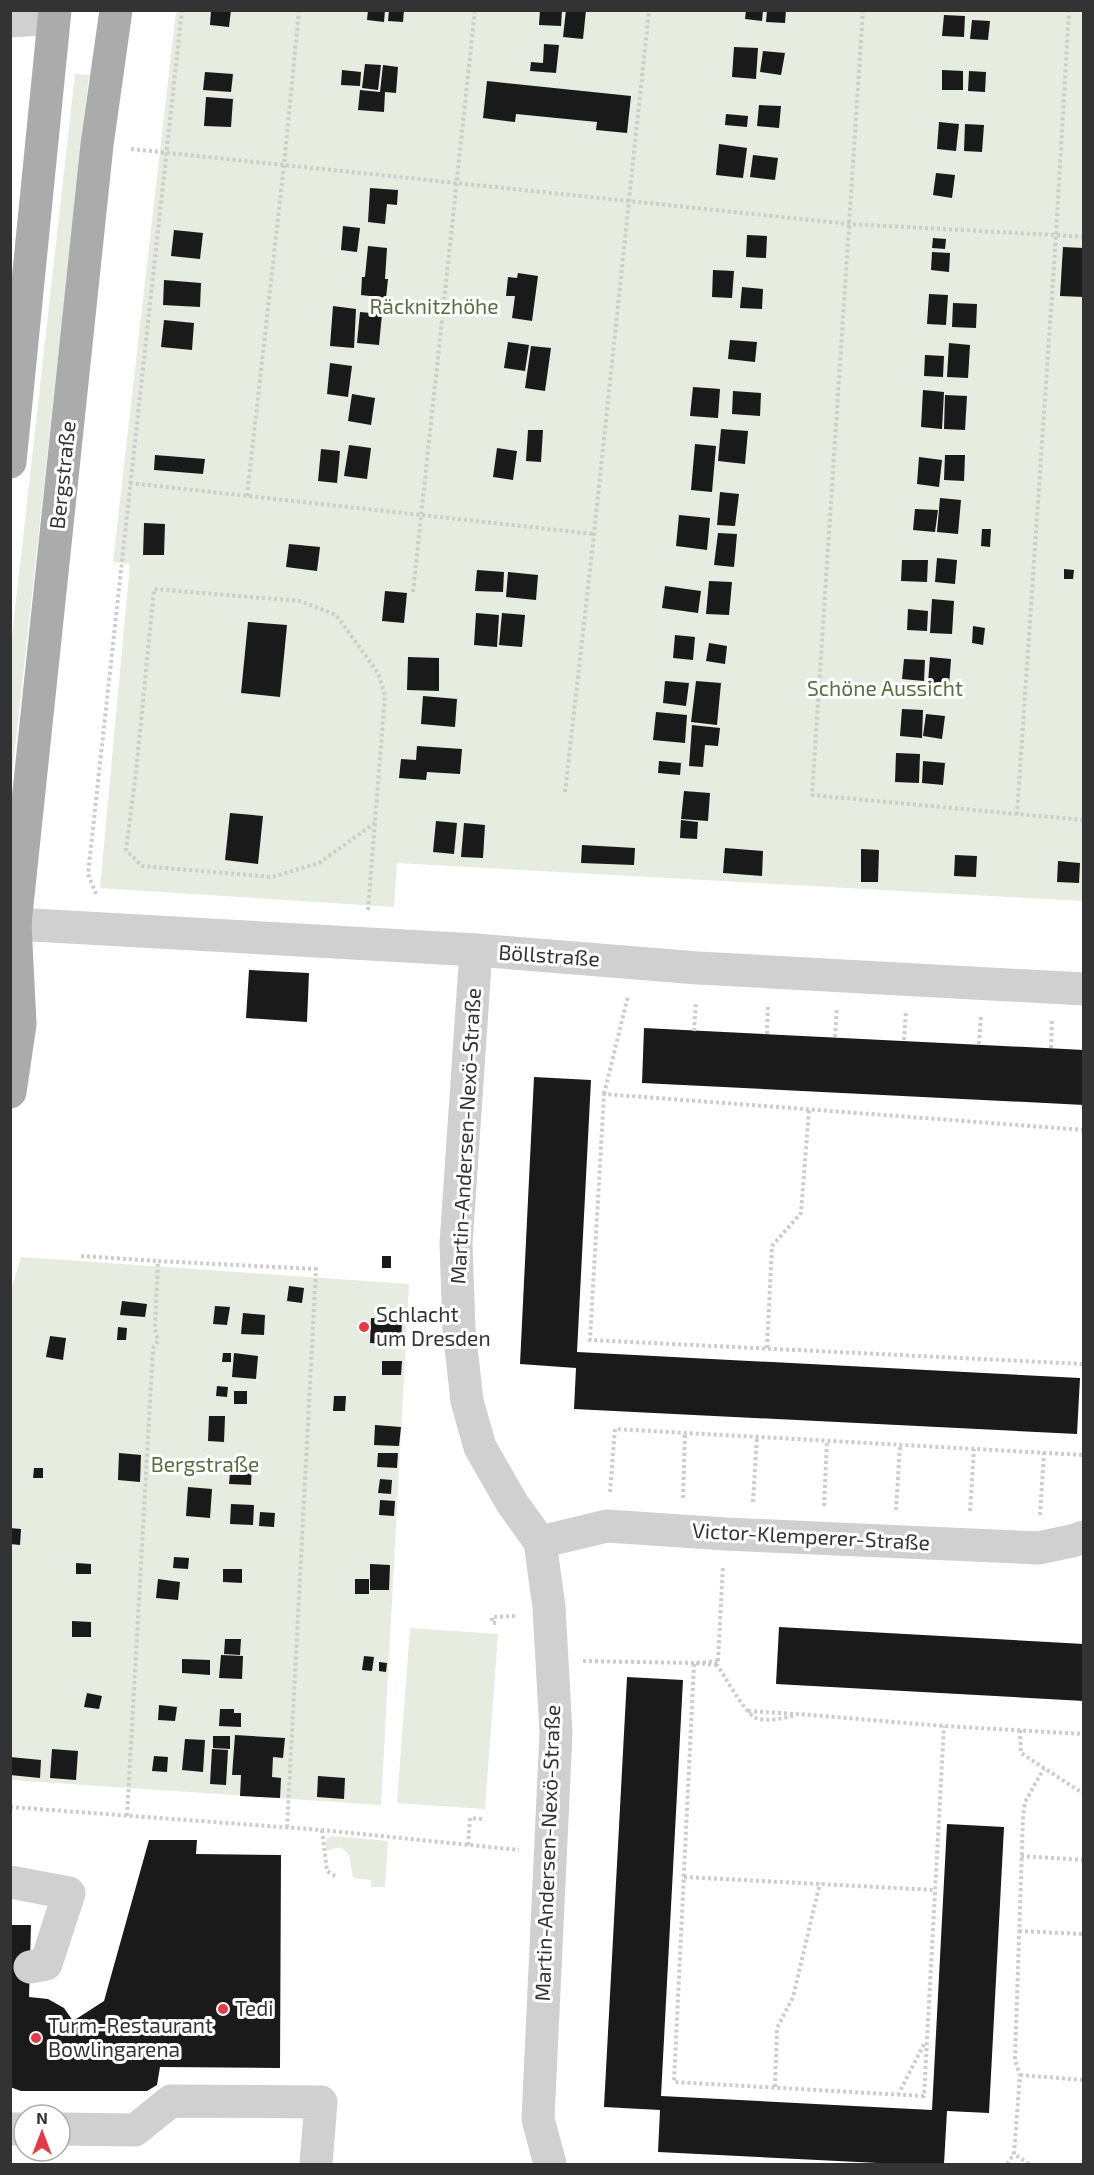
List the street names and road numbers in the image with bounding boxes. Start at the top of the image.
street label: Bergstraße [43,420,80,530]
street label: Böllstraße [498,938,601,971]
street label: Martin-Andersen-Nexö-Straße [444,987,485,1285]
street label: Victor-Klemperer-Straße [692,1517,931,1554]
street label: Martin-Andersen-Nexö-Straße [529,1704,564,2002]

